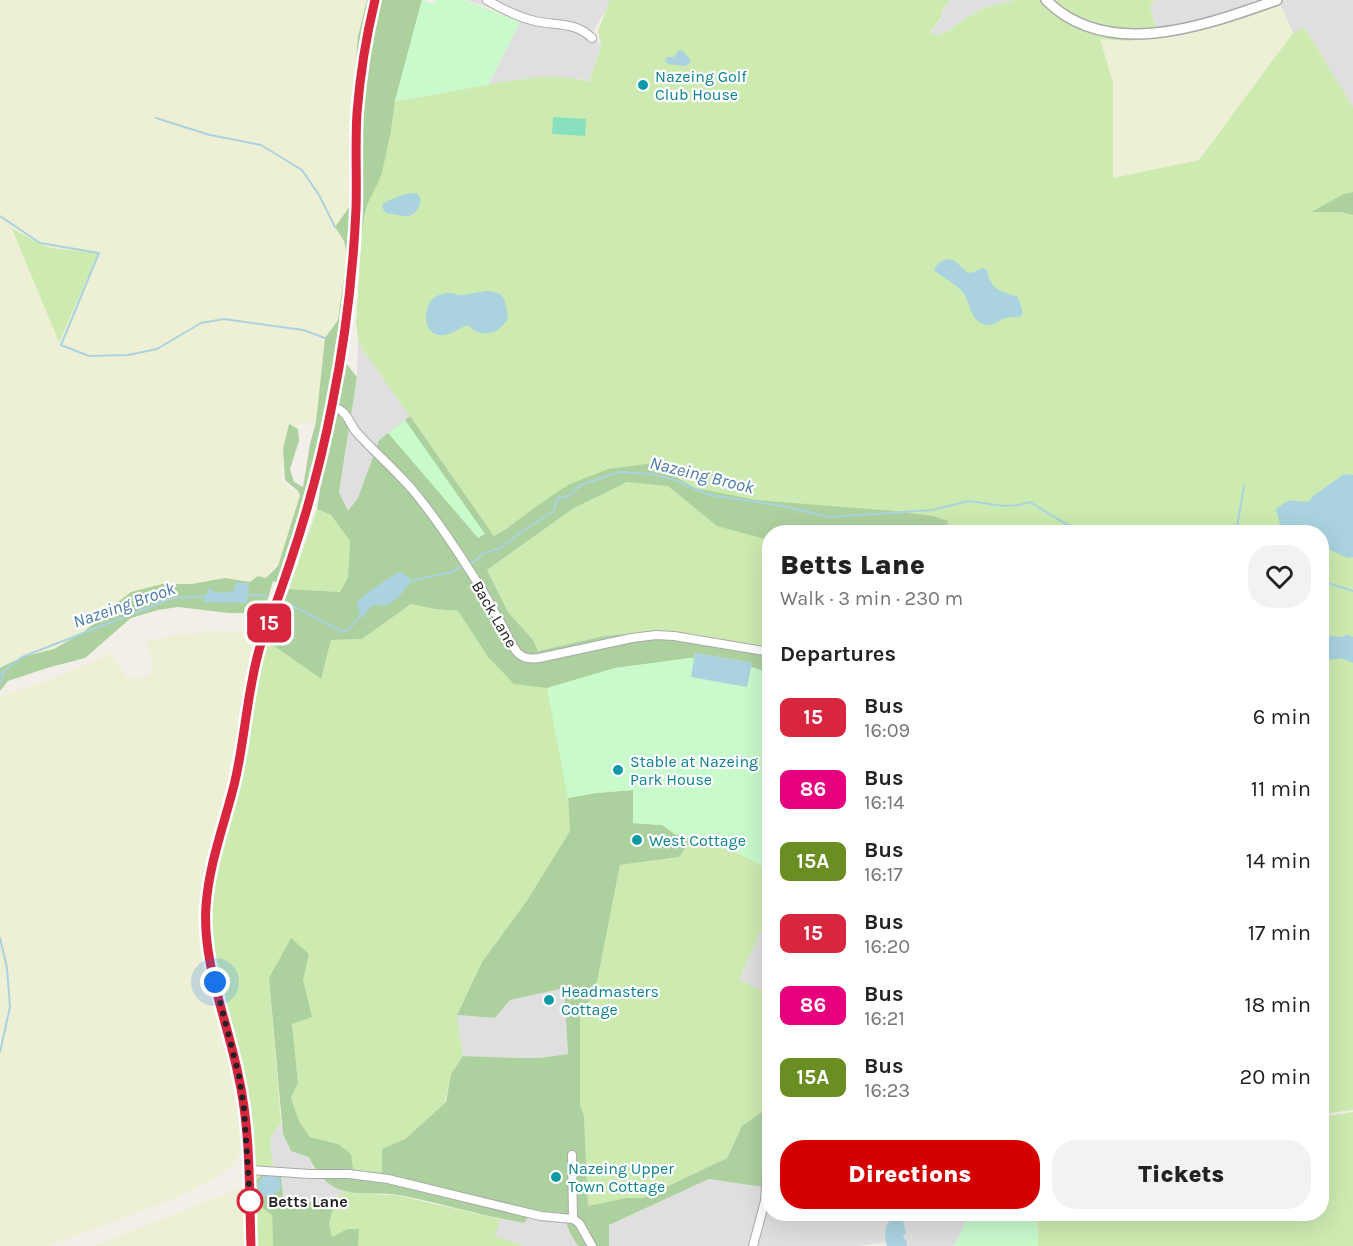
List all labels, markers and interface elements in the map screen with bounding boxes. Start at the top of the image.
place label: Nazeing Golf Club House [655,67,747,104]
marker: Nazeing Golf Club House [636,78,650,92]
water label: Nazeing Brook [647,451,757,499]
button: heart [1248,545,1311,608]
text: Betts Lane [780,548,925,581]
water label: Nazeing Brook [70,577,179,633]
street label: Back Lane [468,577,521,651]
text: Walk · 3 min · 230 m [780,587,963,610]
line badge: 15 [242,604,296,642]
text: 15 [259,611,279,635]
text: Departures [780,641,896,667]
text: Bus [864,693,904,719]
text: 6 min [1253,704,1311,730]
text: 15 [803,705,823,729]
text: 16:09 [864,719,910,742]
place label: Stable at Nazeing Park House [630,752,758,789]
marker: Stable at Nazeing Park House [611,763,625,777]
text: Bus [864,765,904,791]
text: 11 min [1251,776,1311,802]
text: 86 [800,777,826,801]
text: 16:14 [864,791,904,814]
place label: West Cottage [649,831,746,850]
marker: West Cottage [630,833,644,847]
text: Bus [864,837,904,863]
text: 14 min [1246,848,1311,874]
text: 15A [797,849,829,873]
text: 16:17 [864,863,903,886]
text: Bus [864,909,904,935]
text: 17 min [1248,920,1311,946]
text: 15 [803,921,823,945]
text: 16:20 [864,935,910,958]
your location [200,967,230,997]
text: Bus [864,981,904,1007]
place label: Headmasters Cottage [561,982,659,1019]
text: 18 min [1245,992,1311,1018]
marker: Headmasters Cottage [542,993,556,1007]
text: 86 [800,993,826,1017]
text: 16:21 [864,1007,905,1030]
text: Bus [864,1053,904,1079]
text: 20 min [1240,1064,1311,1090]
text: 15A [797,1065,829,1089]
text: 16:23 [864,1079,910,1102]
button: Directions [780,1140,1040,1209]
button: Tickets [1052,1140,1311,1209]
place label: Nazeing Upper Town Cottage [568,1159,674,1196]
marker: Nazeing Upper Town Cottage [549,1170,563,1184]
marker: Betts Lane [237,1188,263,1214]
place label: Betts Lane [268,1192,348,1211]

